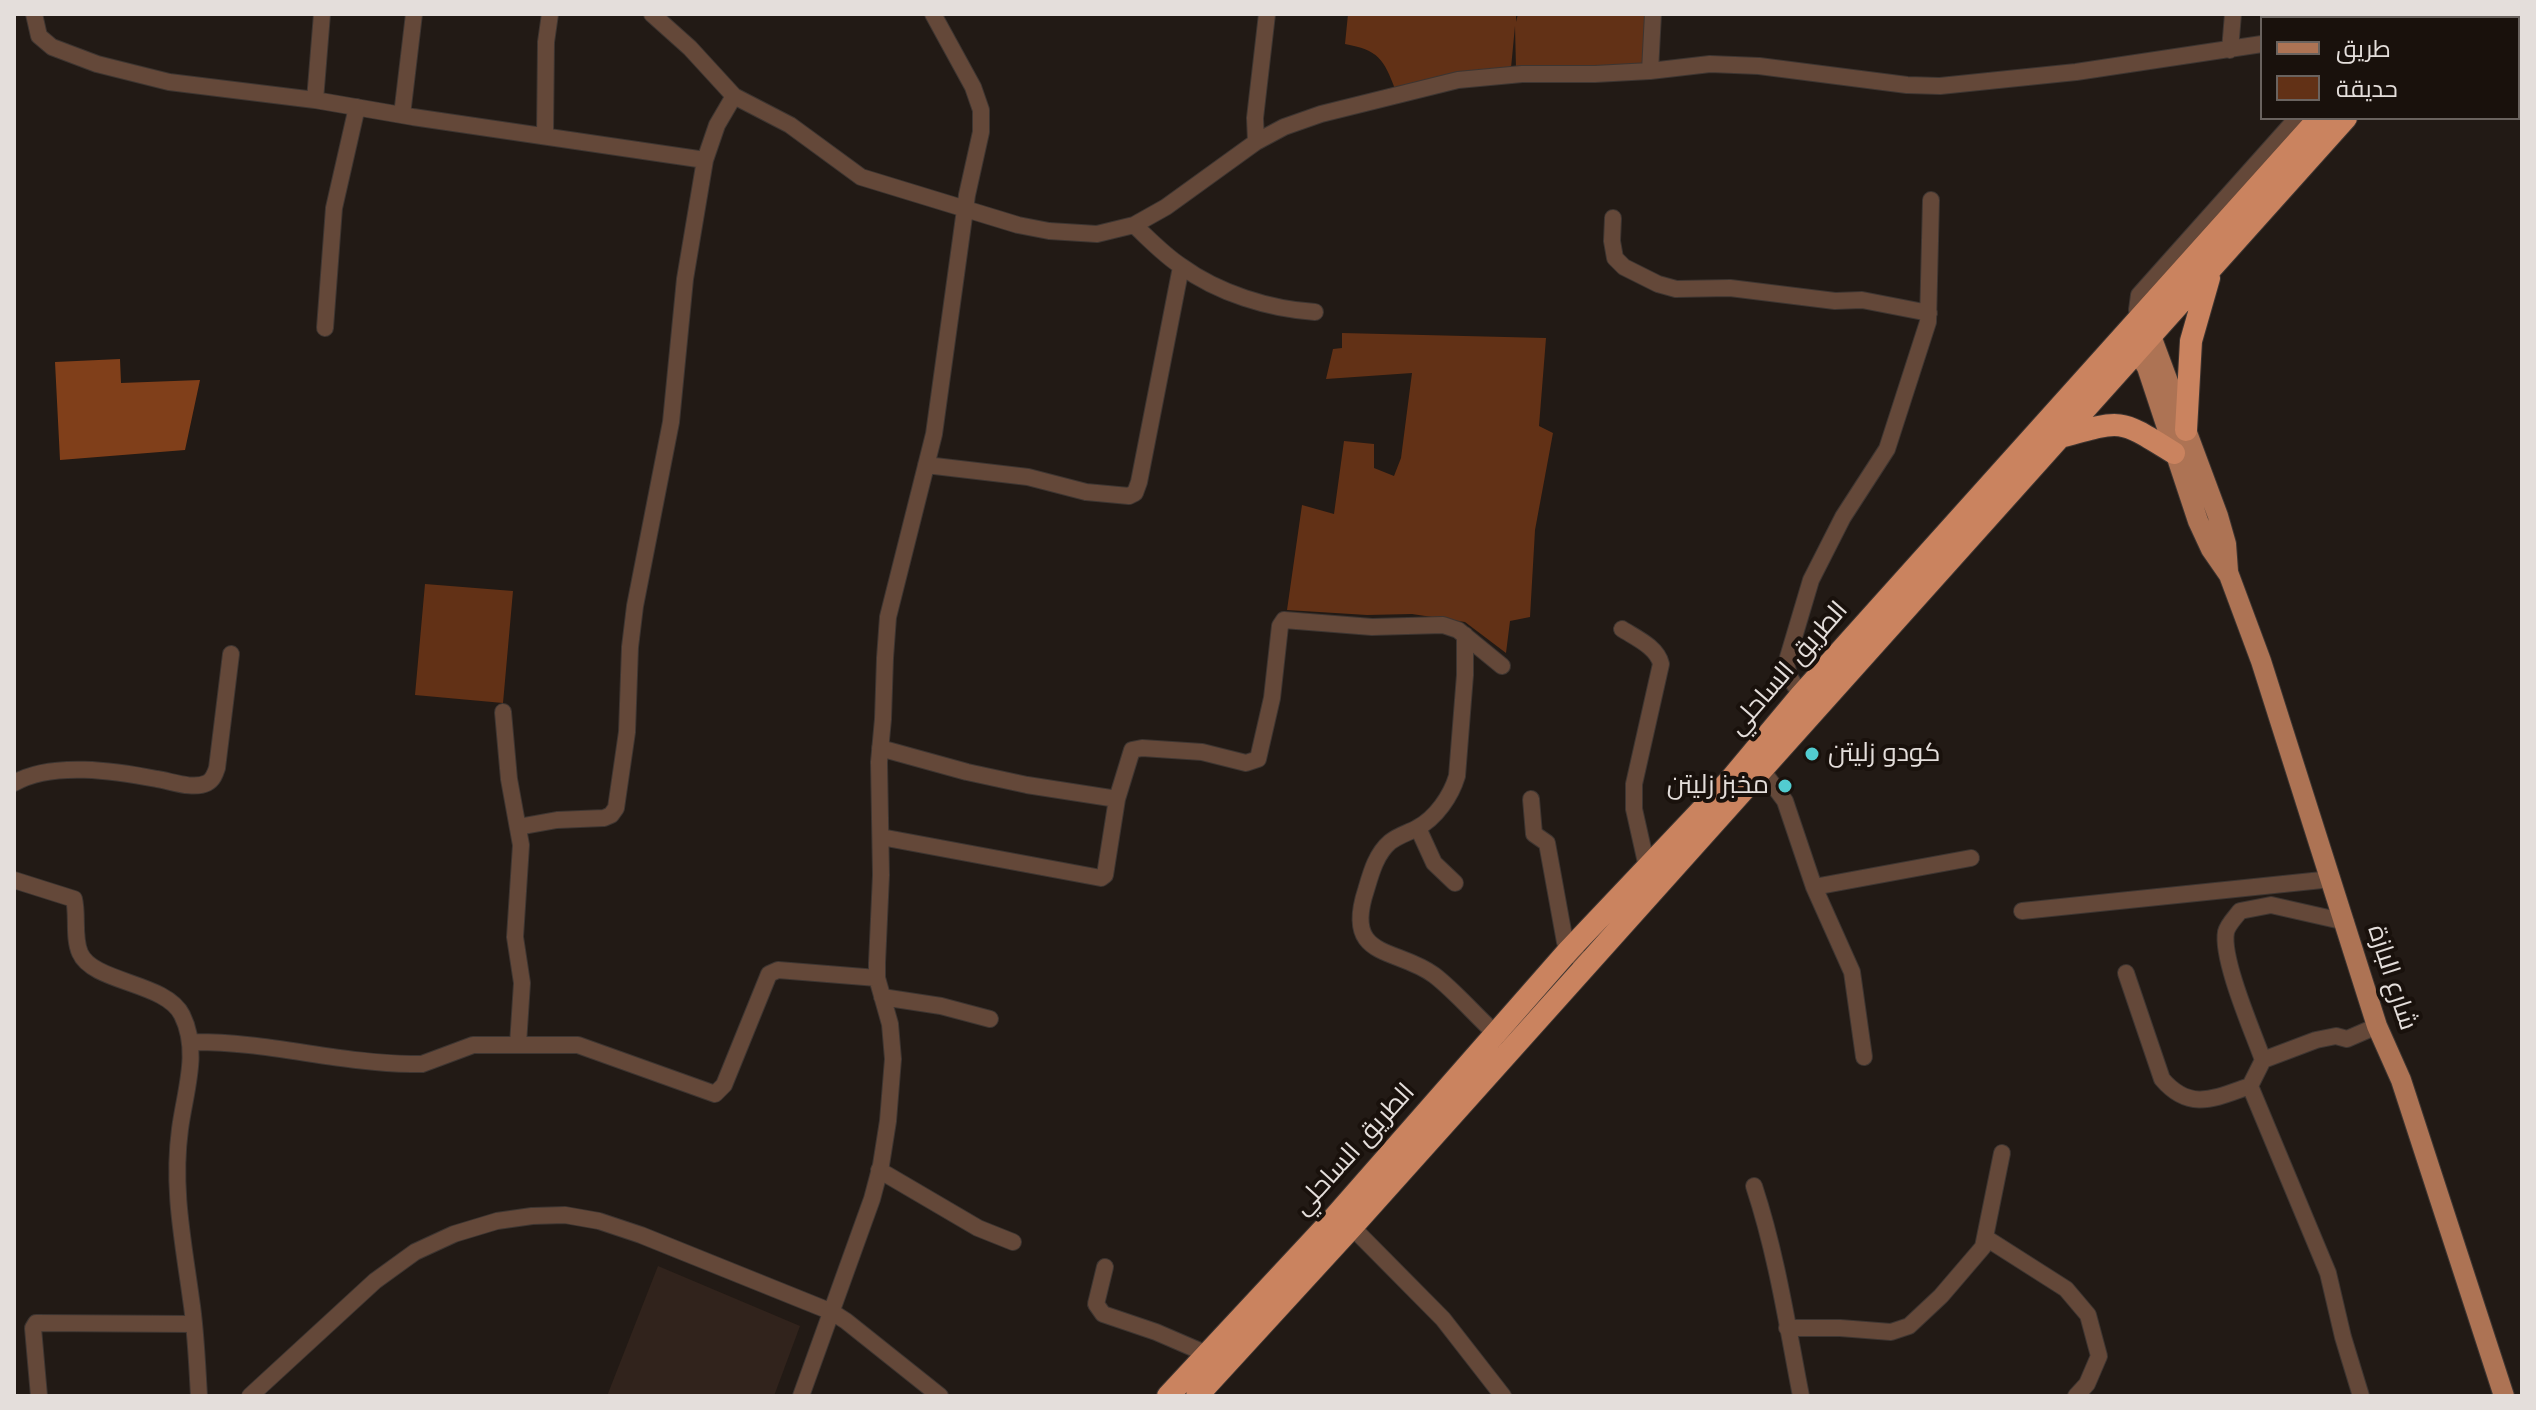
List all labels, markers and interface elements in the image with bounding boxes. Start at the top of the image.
legend [2260,16,2520,120]
text: طريق [2336,32,2391,65]
text: حديقة [2336,72,2398,105]
street label: الطريق الساحلي [1723,596,1855,742]
place label: كودو زليتن [1828,738,1940,770]
marker: كودو زليتن [1803,745,1821,763]
place label: مخبز زليتن [1667,770,1769,802]
marker: مخبز زليتن [1776,777,1794,795]
street label: شارع البازة [2359,921,2423,1035]
street label: الطريق الساحلي [1288,1078,1422,1222]

